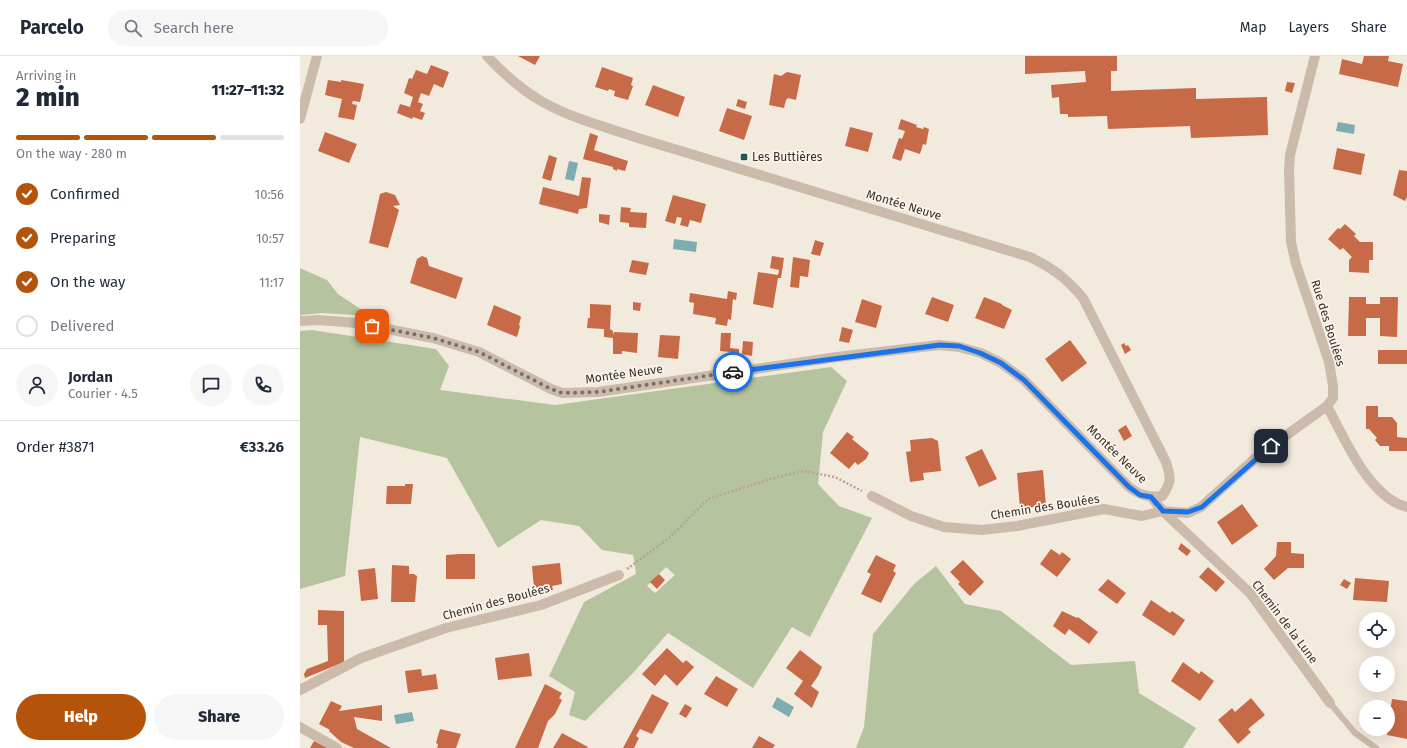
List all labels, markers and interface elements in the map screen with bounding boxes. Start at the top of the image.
search box [108,10,388,46]
text: Parcelo [20,16,84,39]
icon: search [122,17,144,39]
text: Search here [154,19,234,37]
text: Map [1240,19,1266,36]
text: Layers [1288,19,1329,36]
text: Share [1351,19,1387,36]
text: Arriving in [16,68,76,83]
text: 11:27–11:32 [212,81,284,99]
text: 2 min [16,82,80,113]
text: On the way · 280 m [16,146,127,161]
place label: Les Buttières [752,150,823,164]
marker: Les Buttières [739,152,749,162]
icon: check [16,183,38,205]
text: Confirmed [50,185,120,203]
text: 10:56 [255,187,284,202]
street label: Montée Neuve [865,187,943,223]
icon: check [16,227,38,249]
text: Preparing [50,229,115,247]
text: 10:57 [256,231,284,246]
icon: check [16,271,38,293]
text: On the way [50,273,125,291]
text: 11:17 [259,275,284,290]
street label: Rue des Boulées [1308,278,1348,368]
pin [355,309,389,343]
icon: bag [361,315,383,337]
text: Delivered [50,317,114,335]
courier [713,352,753,392]
icon: car [722,361,744,383]
street label: Montée Neuve [584,362,664,386]
button: person [16,364,58,406]
button: chat [190,364,232,406]
button: phone [242,364,284,406]
text: Jordan [68,368,113,386]
text: Courier · 4.5 [68,386,138,401]
street label: Montée Neuve [1084,422,1150,486]
pin [1254,429,1288,463]
icon: home [1260,435,1282,457]
text: Order #3871 [16,438,95,456]
text: €33.26 [240,438,284,456]
street label: Chemin des Boulées [990,491,1101,523]
street label: Chemin de la Lune [1249,578,1321,666]
street label: Chemin des Boulées [441,581,551,623]
map controls [1359,612,1395,736]
button: locate [1359,612,1395,648]
button: + [1359,656,1395,692]
button: Help [16,694,146,740]
button: Share [154,694,284,740]
button: − [1359,700,1395,736]

